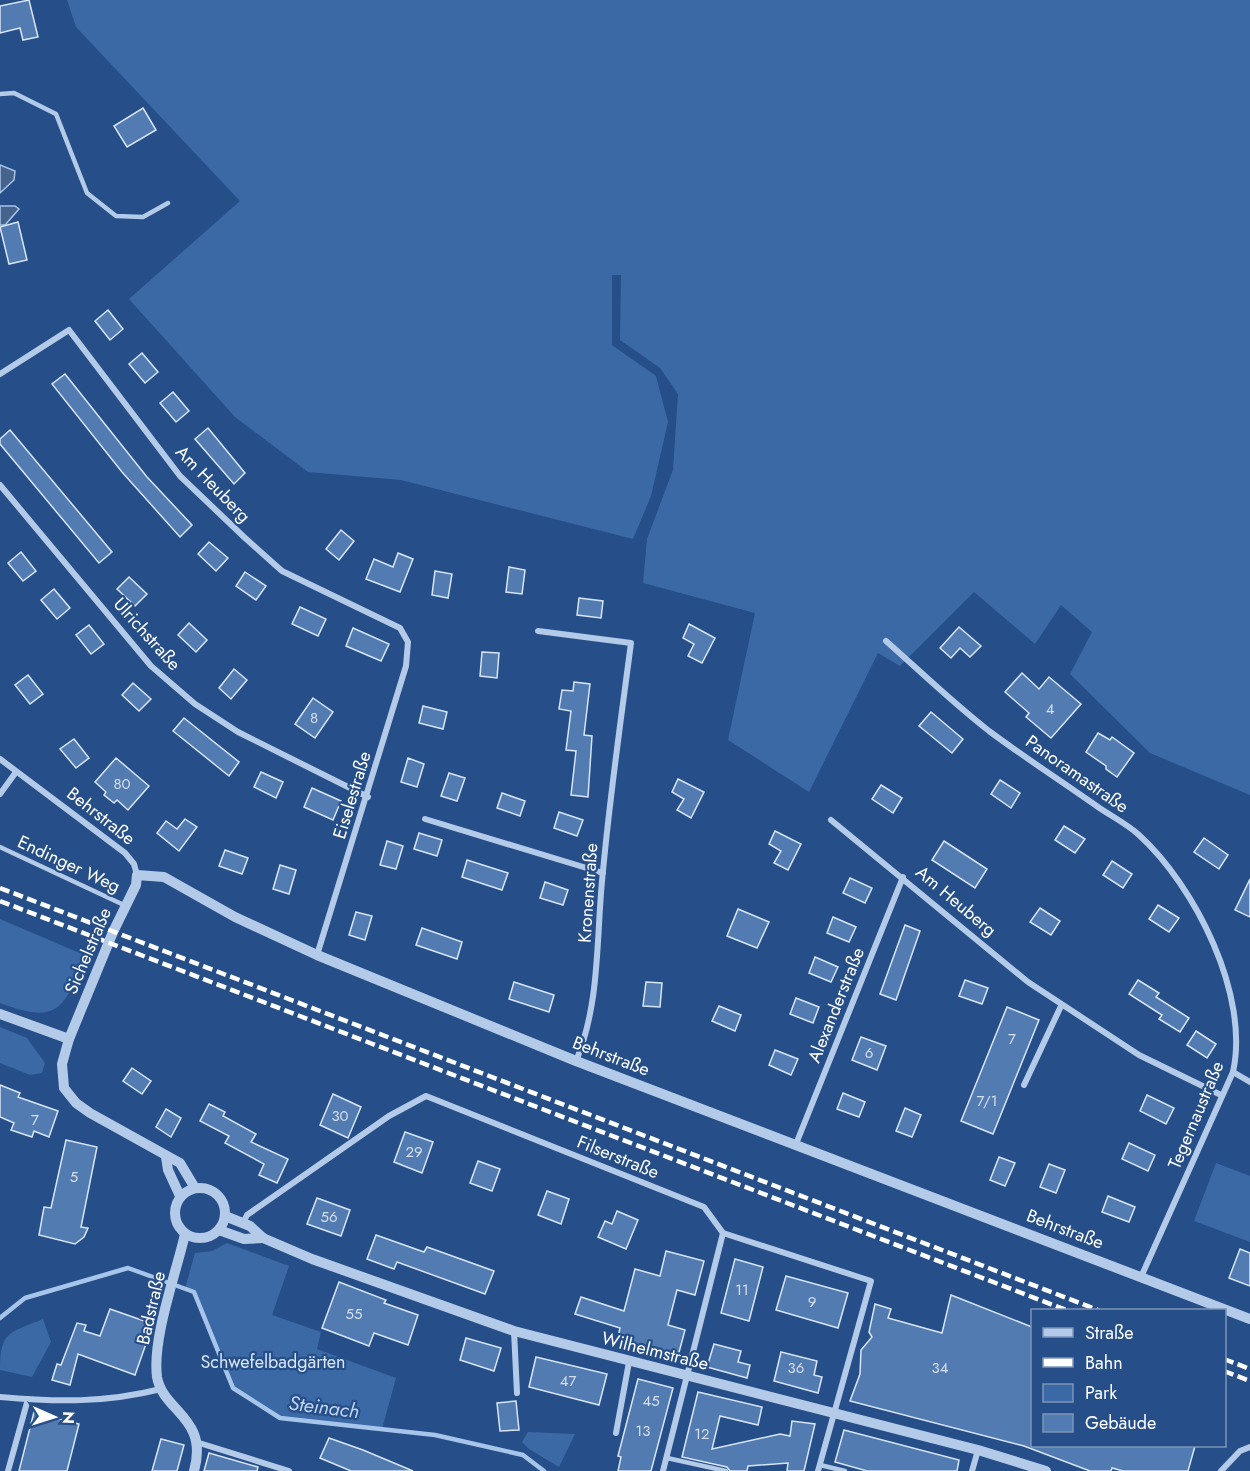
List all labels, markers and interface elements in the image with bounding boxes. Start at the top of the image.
street label: Am Heuberg [169,440,257,528]
street label: Ulrichstraße [107,592,187,676]
house number: 4 [1046,698,1055,720]
house number: 8 [310,707,318,729]
street label: Panoramastraße [1020,729,1134,819]
street label: Eiselestraße [326,748,378,842]
house number: 80 [113,773,131,795]
street label: Behrstraße [61,781,141,851]
street label: Endinger Weg [13,829,125,899]
street label: Kronenstraße [572,842,604,944]
street label: Am Heuberg [910,859,1002,943]
street label: Sichelstraße [58,904,118,998]
street label: Alexanderstraße [801,943,871,1067]
house number: 7 [1008,1028,1016,1050]
street label: Behrstraße [569,1029,653,1083]
house number: 6 [865,1042,873,1064]
street label: Tegernaustraße [1162,1057,1230,1173]
house number: 7/1 [977,1090,997,1112]
house number: 30 [331,1105,349,1127]
house number: 7 [31,1109,39,1131]
street label: Filserstraße [573,1129,663,1185]
house number: 29 [405,1141,423,1163]
house number: 5 [70,1166,78,1188]
street label: Behrstraße [1023,1202,1107,1256]
house number: 56 [320,1206,338,1228]
street label: Badstraße [130,1269,172,1347]
house number: 11 [735,1279,749,1301]
house number: 9 [808,1291,816,1313]
house number: 55 [346,1303,362,1325]
legend [1031,1309,1226,1447]
text: Straße [1085,1320,1133,1346]
street label: Wilhelmstraße [599,1325,711,1377]
park label: Schwefelbadgärten [200,1349,346,1375]
text: Bahn [1085,1350,1123,1376]
house number: 36 [788,1357,804,1379]
house number: 34 [932,1357,949,1379]
house number: 47 [560,1370,576,1392]
text: Park [1085,1380,1117,1406]
north arrow [24,1387,84,1447]
water label: Steinach [287,1389,361,1426]
house number: 45 [642,1390,660,1412]
text: Gebäude [1085,1410,1156,1436]
text: N [57,1411,80,1425]
house number: 13 [636,1420,650,1442]
house number: 12 [694,1423,710,1445]

